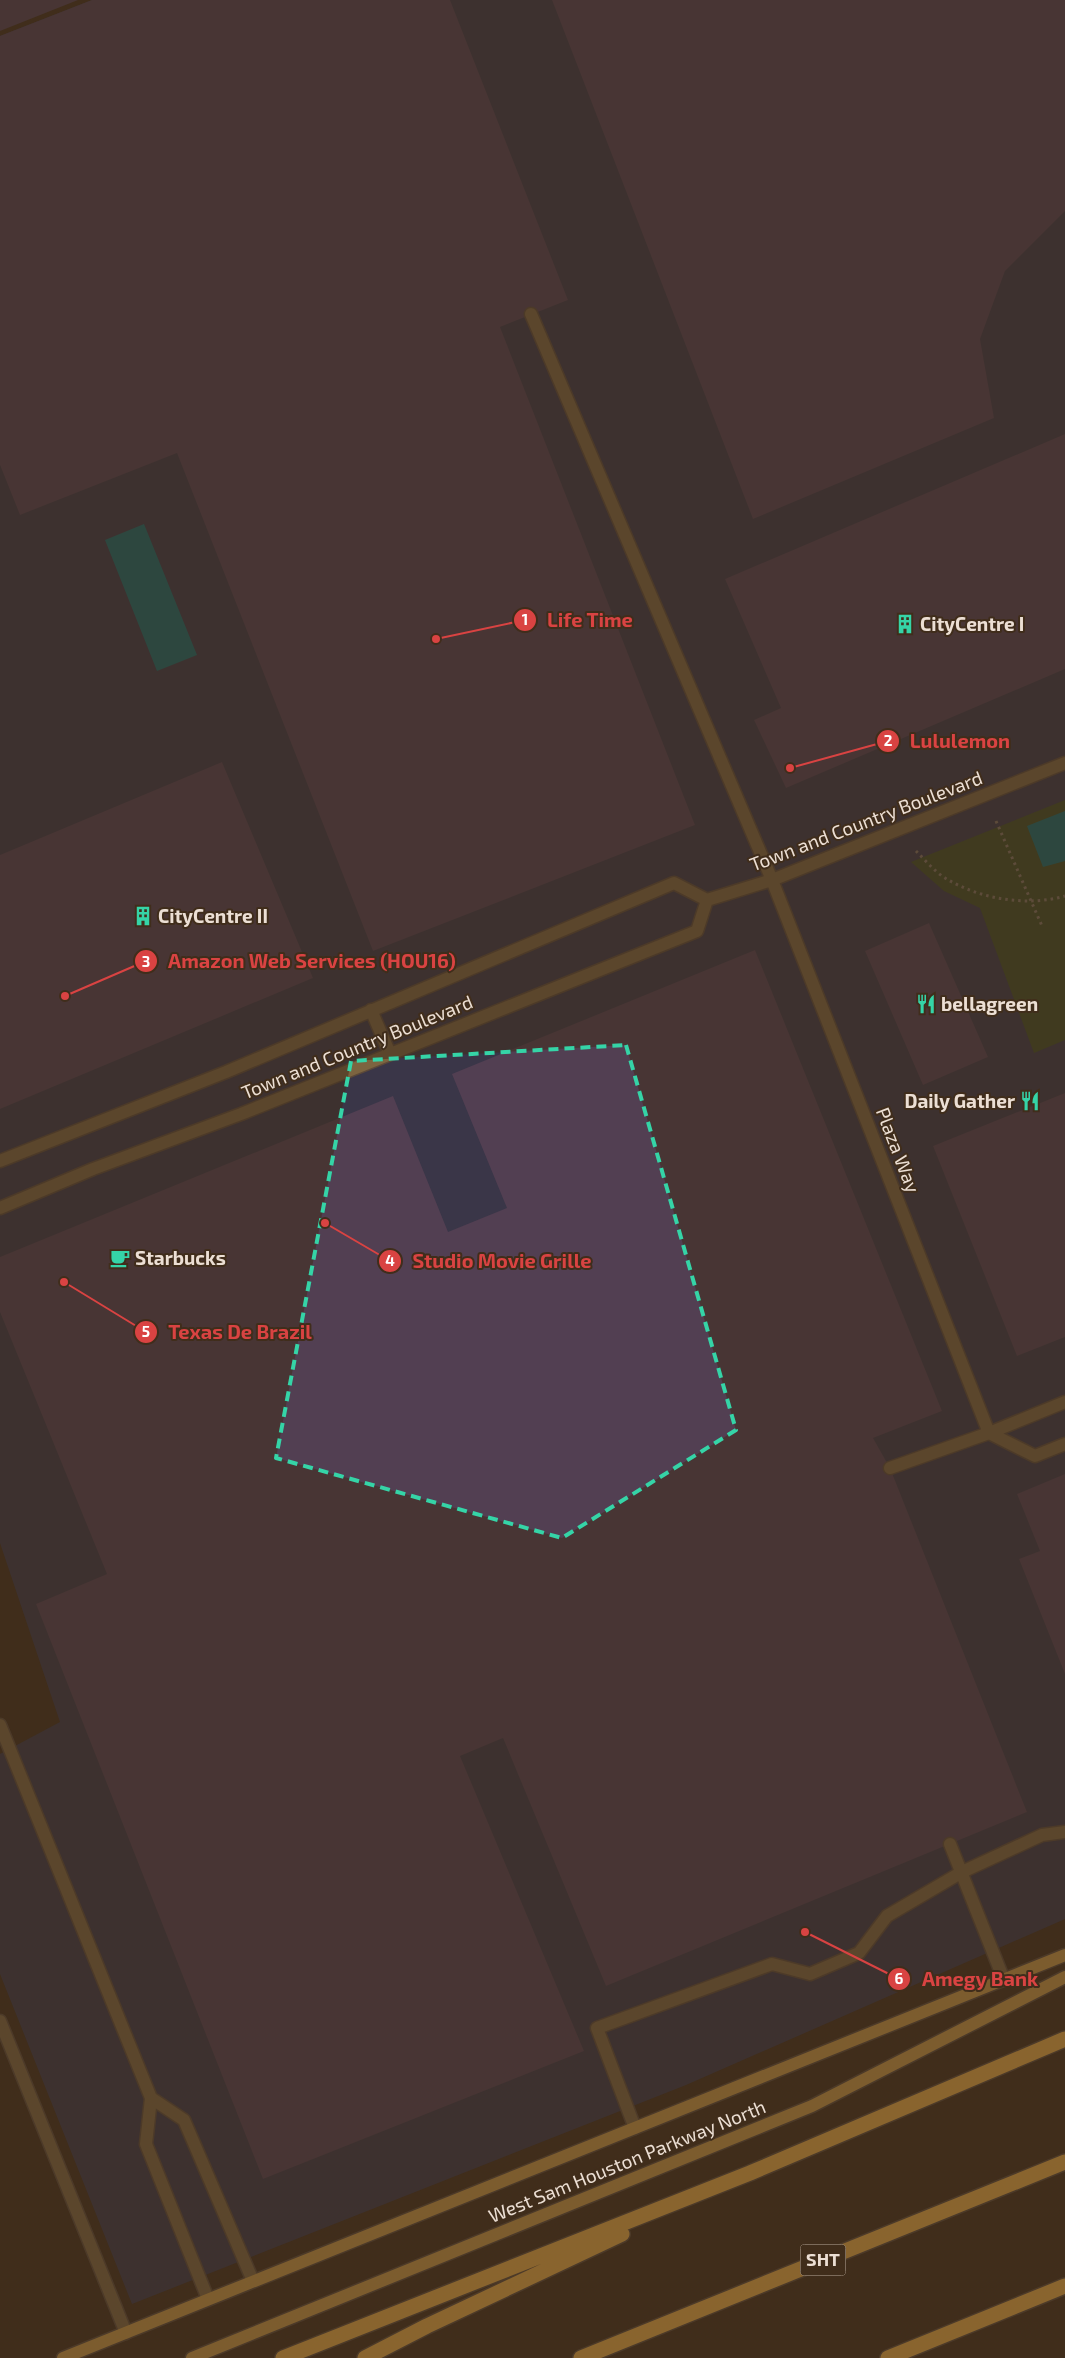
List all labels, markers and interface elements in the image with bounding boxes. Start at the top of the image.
callout: Life Time [512,602,643,637]
text: Life Time [547,607,633,631]
text: 1 [522,610,528,628]
place label: CityCentre I [920,612,1024,636]
building icon: CityCentre I [894,613,916,635]
callout: Lululemon [875,723,1020,758]
text: Lululemon [910,728,1010,752]
text: 2 [884,731,893,749]
street label: Town and Country Boulevard [746,765,985,876]
place label: CityCentre II [158,904,268,928]
building icon: CityCentre II [132,905,154,927]
callout: Amazon Web Services (HOU16) [133,944,466,979]
text: Amazon Web Services (HOU16) [168,948,456,972]
text: 3 [142,952,150,970]
street label: Town and Country Boulevard [238,990,476,1104]
place label: bellagreen [941,992,1038,1015]
restaurant icon: bellagreen [915,993,937,1015]
place label: Daily Gather [905,1089,1015,1113]
restaurant icon: Daily Gather [1019,1090,1041,1112]
street label: Plaza Way [872,1104,925,1196]
callout: Studio Movie Grille [377,1244,601,1279]
place label: Starbucks [135,1246,226,1269]
cafe icon: Starbucks [109,1247,131,1269]
text: Studio Movie Grille [412,1248,592,1272]
text: 4 [385,1251,395,1269]
callout: Texas De Brazil [133,1315,322,1350]
text: Texas De Brazil [168,1319,312,1343]
text: 5 [142,1322,150,1340]
callout: Amegy Bank [887,1962,1048,1997]
text: Amegy Bank [922,1966,1039,1991]
text: 6 [895,1969,904,1987]
street label: West Sam Houston Parkway North [485,2094,769,2227]
road number: SHT [800,2244,846,2276]

